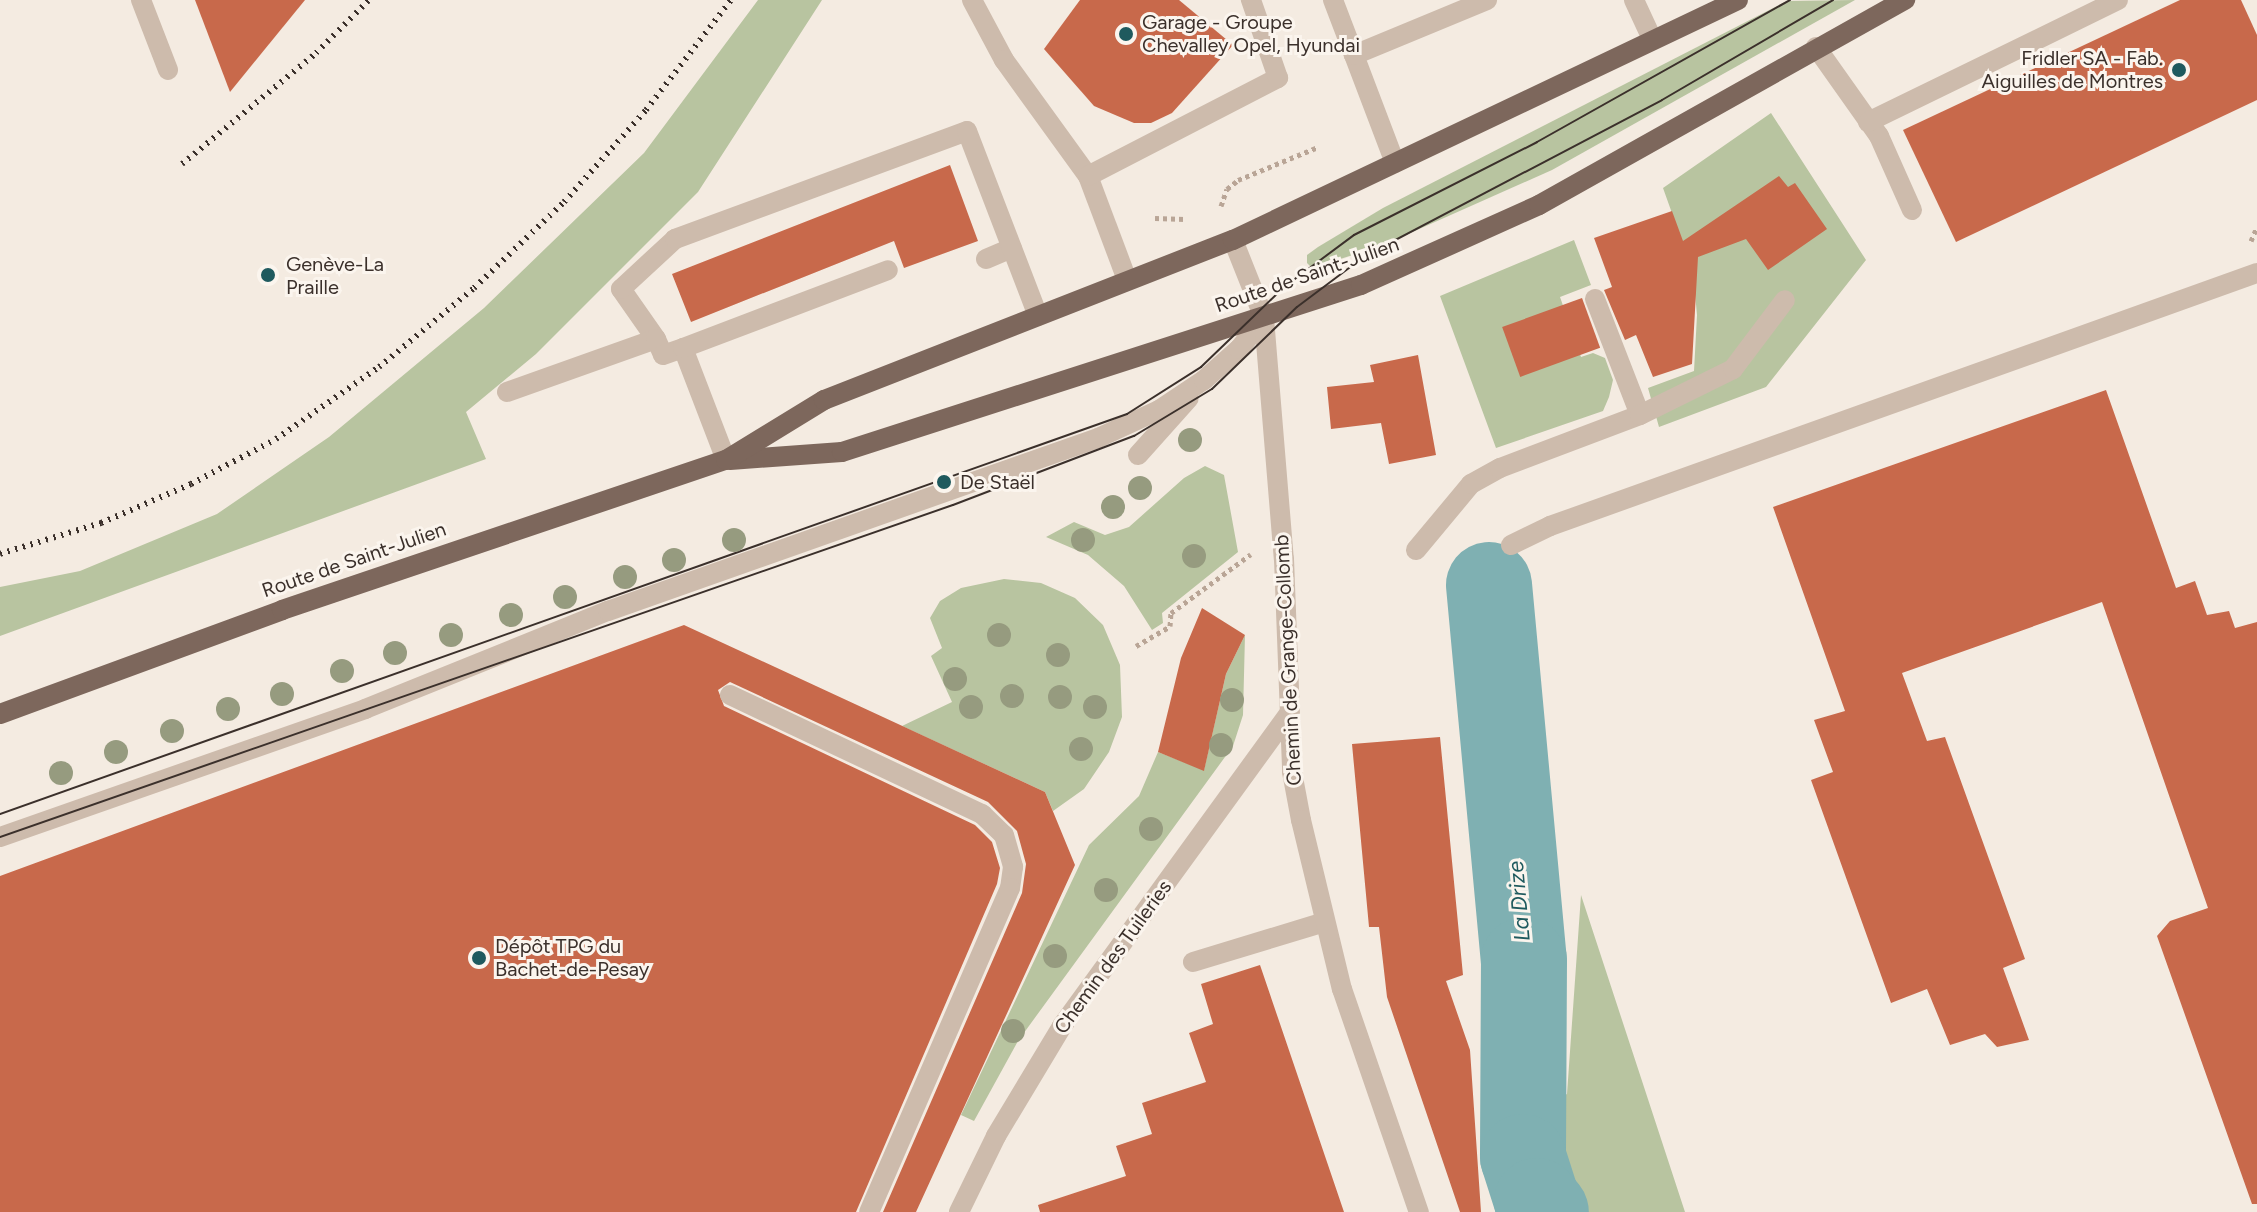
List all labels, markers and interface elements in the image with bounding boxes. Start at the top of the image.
place label: Garage - Groupe Chevalley Opel, Hyundai [1142,10,1360,57]
marker: Garage - Groupe Chevalley Opel, Hyundai [1117,25,1135,43]
place label: Fridler SA - Fab. Aiguilles de Montres [1981,46,2163,93]
marker: Fridler SA - Fab. Aiguilles de Montres [2170,61,2188,79]
street label: Route de Saint-Julien [1212,232,1402,318]
place label: Genève-La Praille [286,252,384,299]
marker: Genève-La Praille [257,264,279,286]
place label: De Staël [960,470,1035,494]
marker: De Staël [935,473,953,491]
street label: Route de Saint-Julien [259,517,449,603]
street label: Chemin de Grange-Collomb [1269,534,1307,786]
water label: La Drize [1502,860,1536,942]
street label: Chemin des Tuileries [1049,876,1177,1038]
place label: Dépôt TPG du Bachet-de-Pesay [495,934,649,981]
marker: Dépôt TPG du Bachet-de-Pesay [470,949,488,967]

